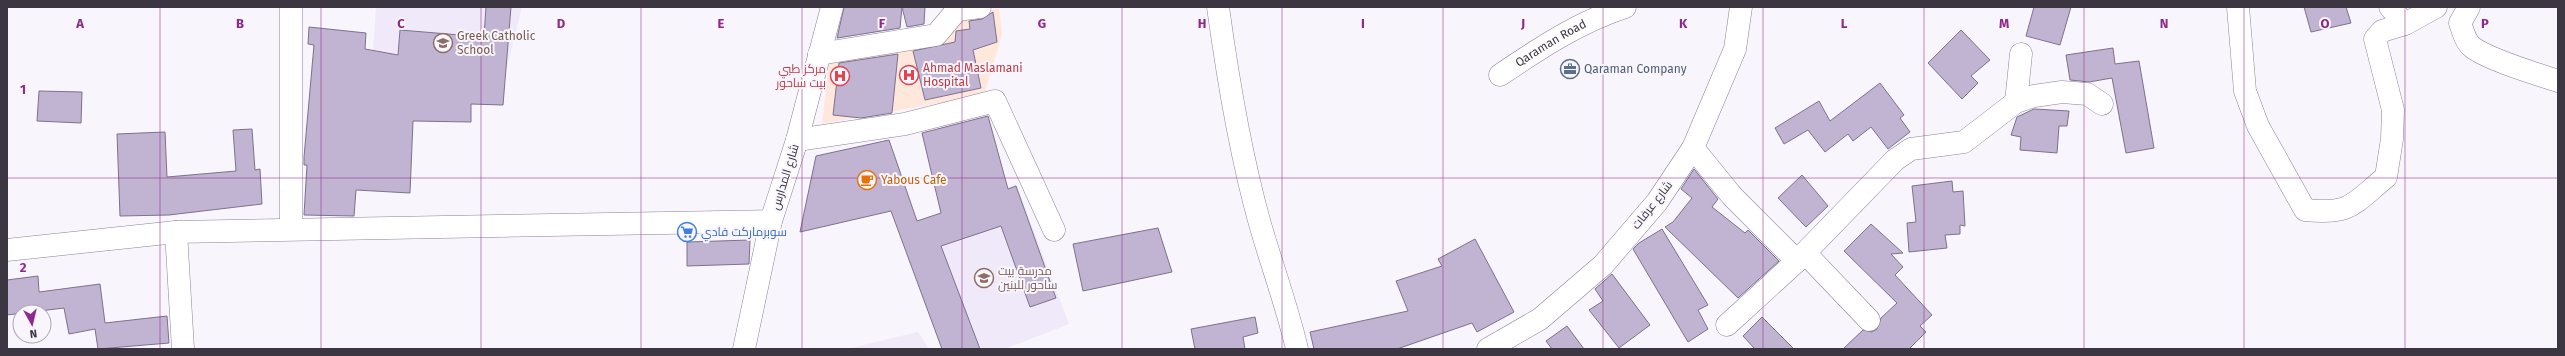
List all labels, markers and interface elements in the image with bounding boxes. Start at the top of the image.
text: A [75,16,84,31]
text: B [236,16,244,31]
text: C [397,16,405,31]
text: D [557,16,566,31]
text: E [718,16,725,31]
text: F [879,16,886,31]
text: G [1038,16,1046,31]
text: H [1198,16,1206,31]
text: I [1361,16,1365,31]
text: J [1520,16,1525,31]
text: K [1679,16,1688,31]
text: L [1841,16,1848,31]
text: M [1999,16,2009,31]
text: N [2160,16,2168,31]
text: O [2321,16,2330,31]
text: P [2481,16,2489,31]
street label: Qaraman Road [1513,17,1589,70]
place label: Greek Catholic School [457,29,536,57]
school or university icon: Greek Catholic School [432,32,454,54]
office icon: Qaraman Company [1559,58,1581,80]
place label: Ahmad Maslamani Hospital [923,61,1023,89]
place label: مركز طبي بيت ساحور [775,62,826,90]
place label: Qaraman Company [1584,62,1687,76]
hospital icon: Ahmad Maslamani Hospital [898,64,920,86]
hospital icon: مركز طبي بيت ساحور [829,65,851,87]
text: 1 [20,82,26,97]
street label: شارع المدارس [768,142,803,212]
cafe icon: Yabous Cafe [856,169,878,191]
place label: Yabous Cafe [881,173,947,187]
street label: شارع عرفات [1629,178,1676,233]
supermarket icon: سوبرماركت فادي [676,221,698,243]
place label: سوبرماركت فادي [701,225,787,242]
text: 2 [20,260,27,275]
place label: مدرسة بيت ساحور للبنين [998,264,1057,292]
school or university icon: مدرسة بيت ساحور للبنين [973,267,995,289]
north arrow [12,304,52,344]
text: N [29,326,38,340]

